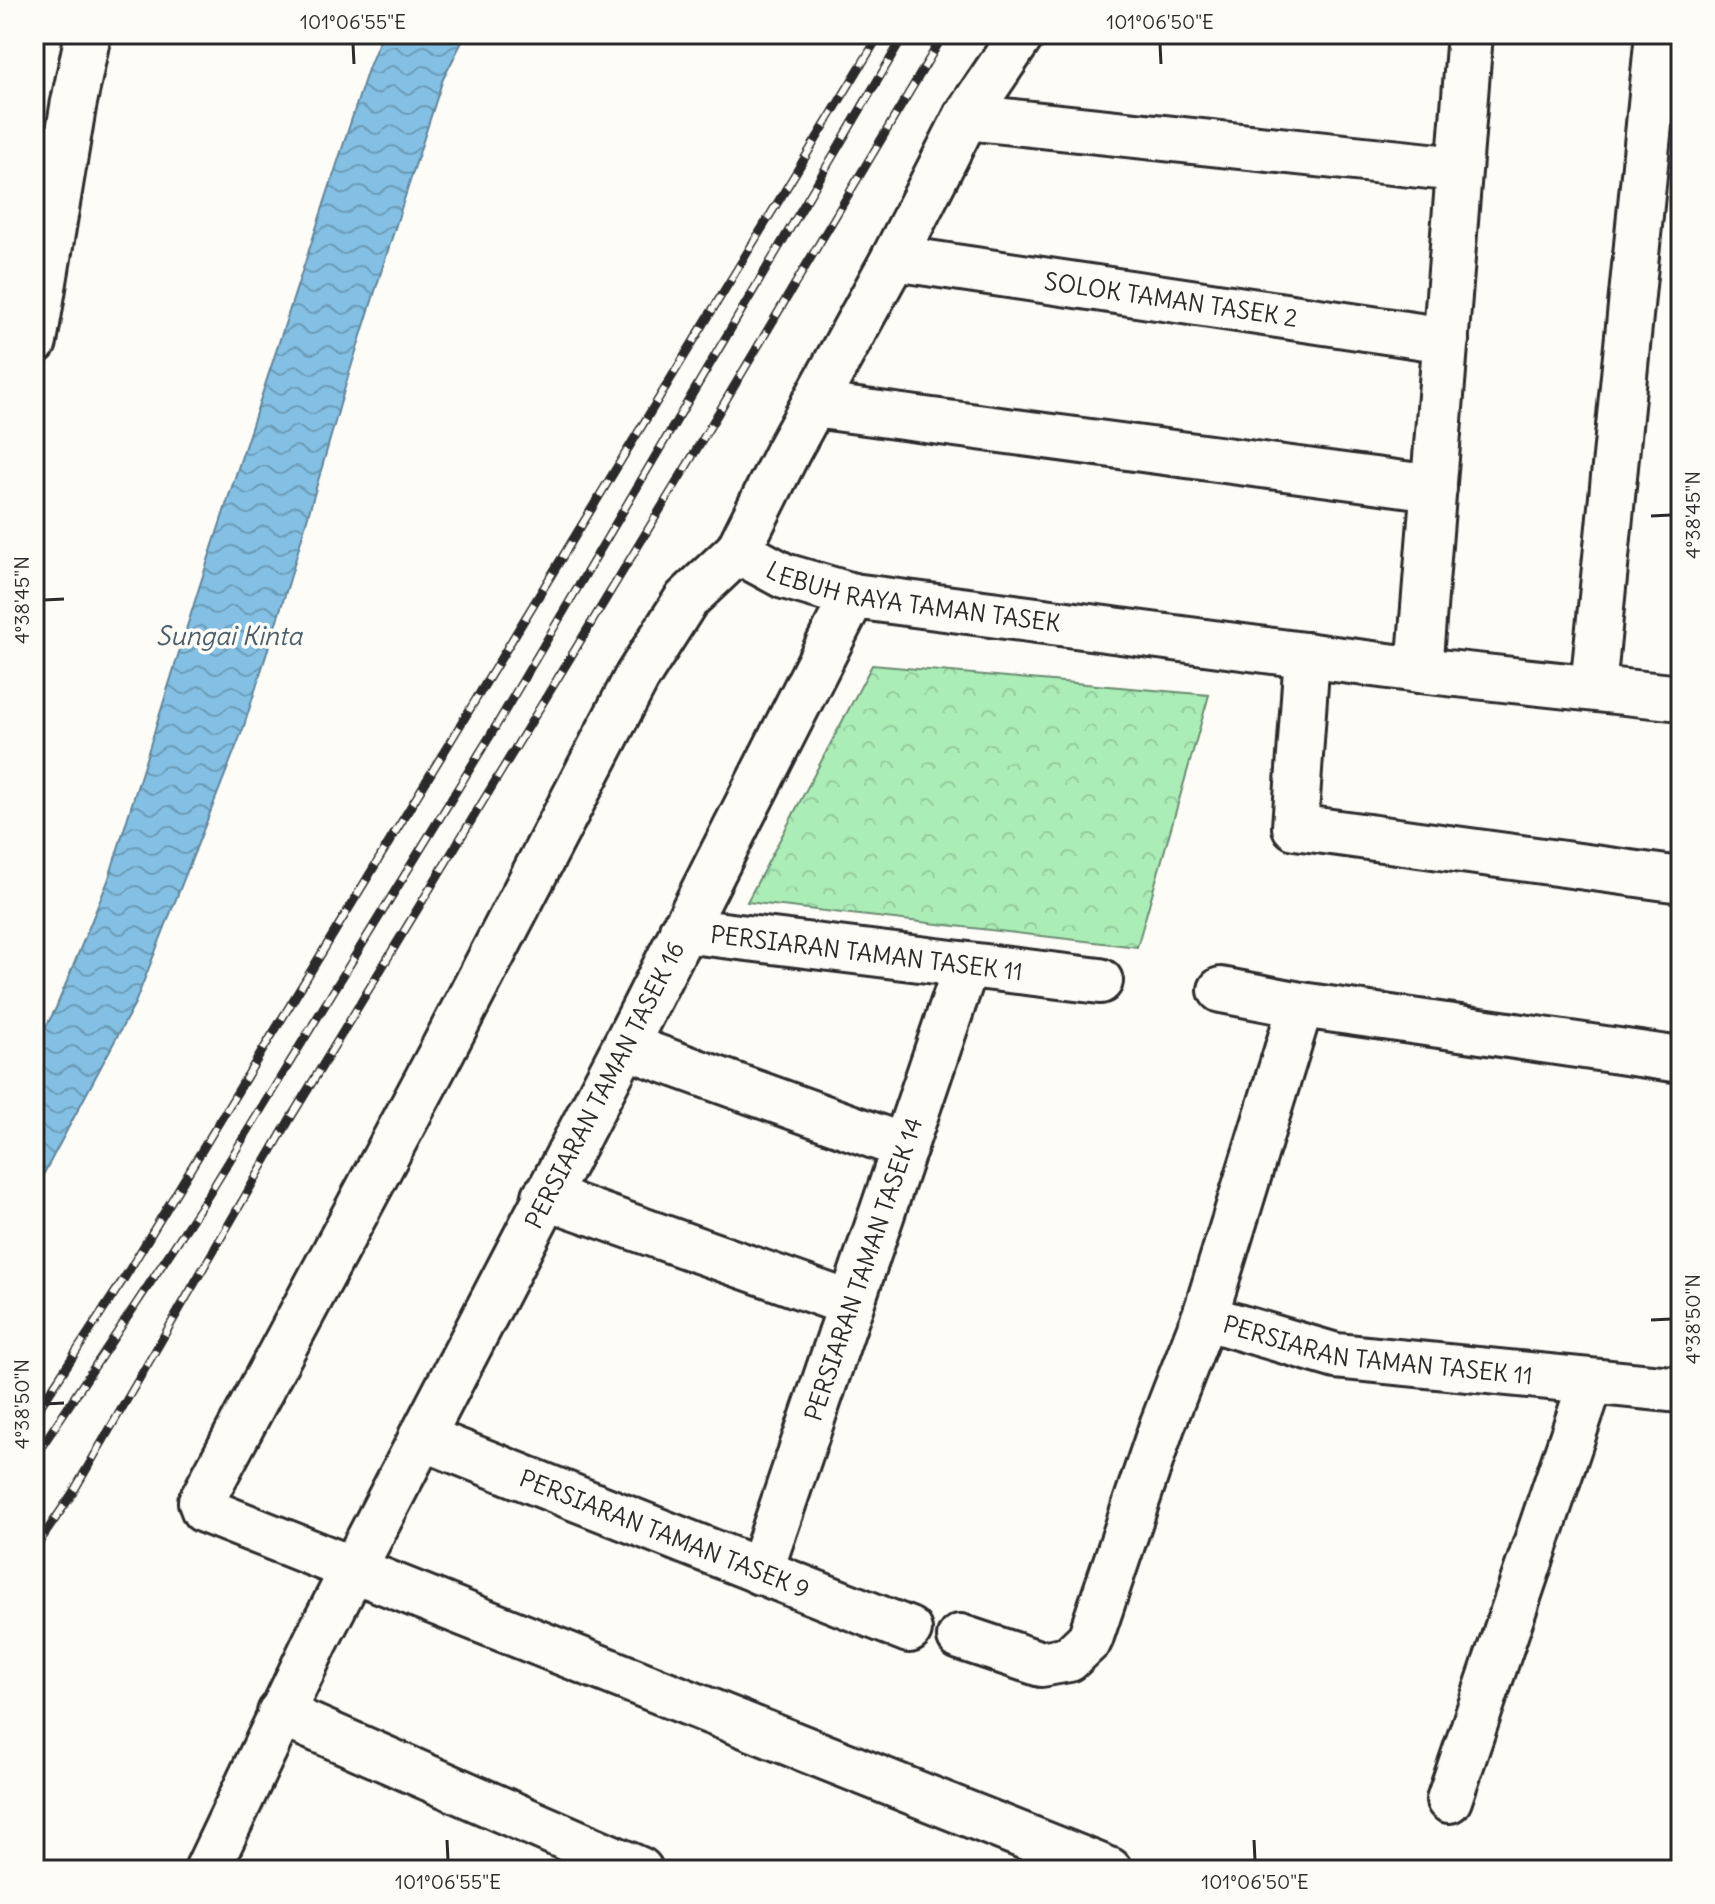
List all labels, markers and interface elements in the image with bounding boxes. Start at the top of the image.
text: 101°06'55"E [300,9,406,34]
text: 101°06'50"E [1106,9,1214,34]
street label: SOLOK TAMAN TASEK 2 [1042,266,1300,333]
text: 4°38'45"N [1680,471,1705,559]
street label: LEBUH RAYA TAMAN TASEK [761,554,1063,638]
text: 4°38'45"N [9,556,34,644]
water label: Sungai Kinta [156,619,303,652]
street label: PERSIARAN TAMAN TASEK 11 [709,919,1024,986]
street label: PERSIARAN TAMAN TASEK 16 [518,936,690,1233]
street label: PERSIARAN TAMAN TASEK 14 [798,1113,928,1425]
text: 4°38'50"N [1680,1274,1705,1364]
street label: PERSIARAN TAMAN TASEK 11 [1220,1309,1534,1390]
text: 4°38'50"N [9,1359,34,1449]
street label: PERSIARAN TAMAN TASEK 9 [515,1463,814,1604]
text: 101°06'55"E [395,1869,501,1894]
text: 101°06'50"E [1201,1869,1309,1894]

